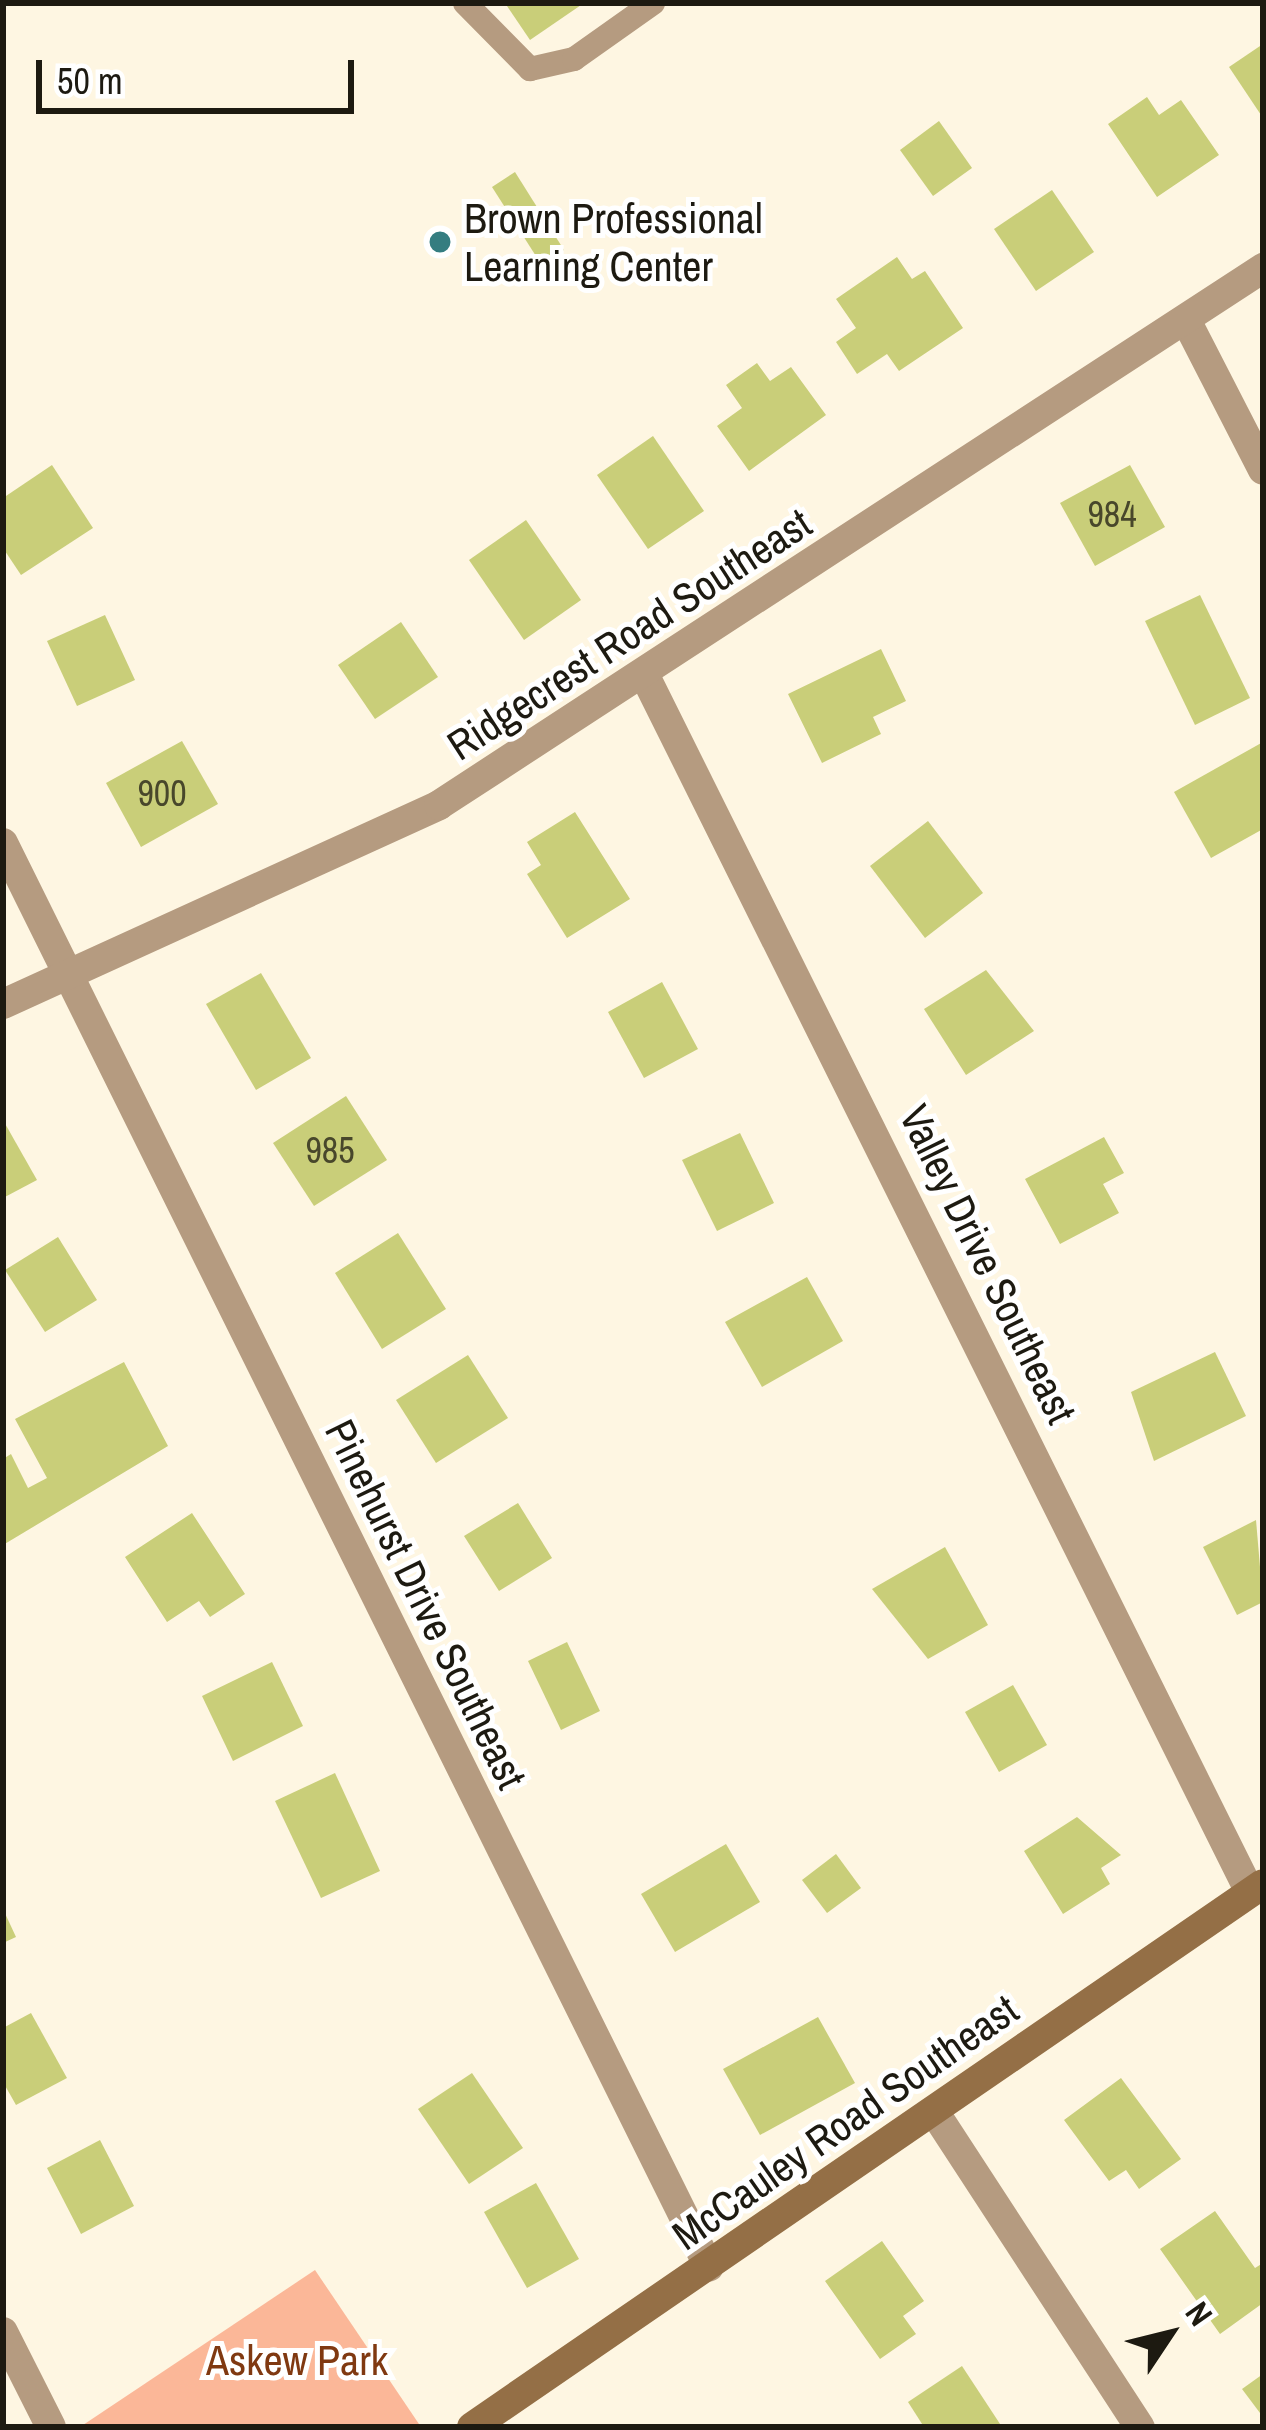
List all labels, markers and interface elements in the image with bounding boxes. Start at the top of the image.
scale bar [42,36,360,110]
text: 50 m [57,57,123,105]
place label: Brown Professional Learning Center [464,193,763,292]
marker: Brown Professional Learning Center [427,229,453,255]
house number: 984 [1087,493,1137,537]
street label: Ridgecrest Road Southeast [438,498,820,770]
house number: 900 [137,772,187,816]
street label: Valley Drive Southeast [889,1097,1087,1431]
house number: 985 [305,1129,355,1173]
street label: Pinehurst Drive Southeast [315,1411,537,1797]
street label: McCauley Road Southeast [663,1984,1027,2260]
north arrow [1110,2274,1230,2394]
text: N [1176,2293,1223,2334]
park label: Askew Park [206,2335,388,2385]

